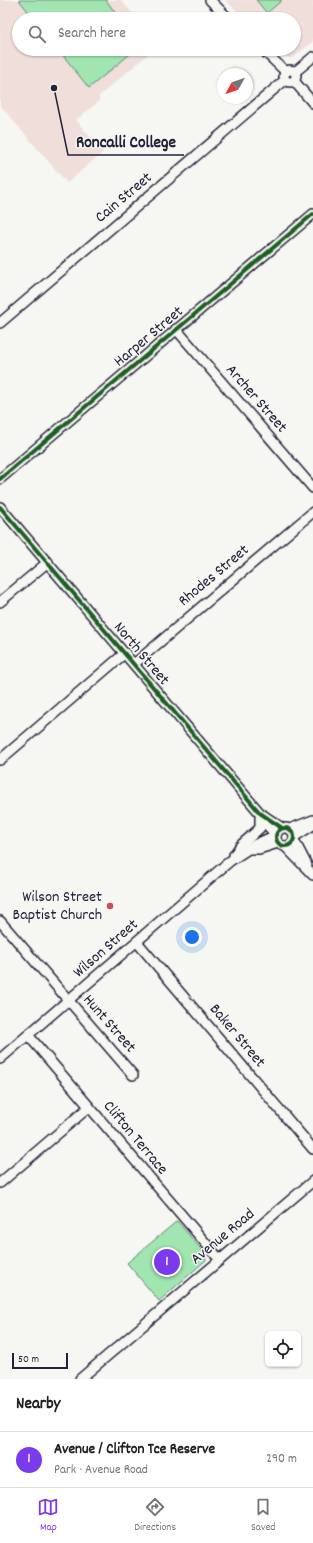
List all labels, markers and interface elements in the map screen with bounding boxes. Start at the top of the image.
search box [12,12,301,56]
icon: search [26,23,48,45]
text: Search here [58,23,126,45]
north arrow [217,68,253,104]
callout: Roncalli College [68,126,184,155]
text: Roncalli College [76,132,177,156]
street label: Cain Street [90,167,158,229]
street label: Harper Street [109,301,189,373]
street label: Archer Street [220,360,292,438]
street label: Rhodes Street [174,539,254,612]
street label: North Street [108,617,175,691]
place label: Wilson Street Baptist Church [13,886,102,927]
marker: Wilson Street Baptist Church [105,901,115,911]
street label: Wilson Street [68,914,144,984]
your location [182,927,202,947]
street label: Hunt Street [77,990,141,1058]
street label: Baker Street [203,999,271,1073]
street label: Clifton Terrace [97,1096,173,1180]
street label: Avenue Road [186,1203,260,1271]
pin: 1 [154,1247,180,1277]
map controls [265,1331,301,1367]
button: locate [265,1331,301,1367]
scale bar [12,1351,68,1370]
text: 50 m [18,1352,39,1368]
text: Nearby [16,1393,60,1417]
text: Avenue / Clifton Tce Reserve [54,1439,215,1461]
text: 1 [28,1450,30,1469]
text: 290 m [266,1450,297,1469]
text: Park · Avenue Road [54,1461,148,1480]
tab: Map [37,1496,59,1536]
tab: Directions [134,1496,176,1536]
tab: Saved [251,1496,276,1536]

